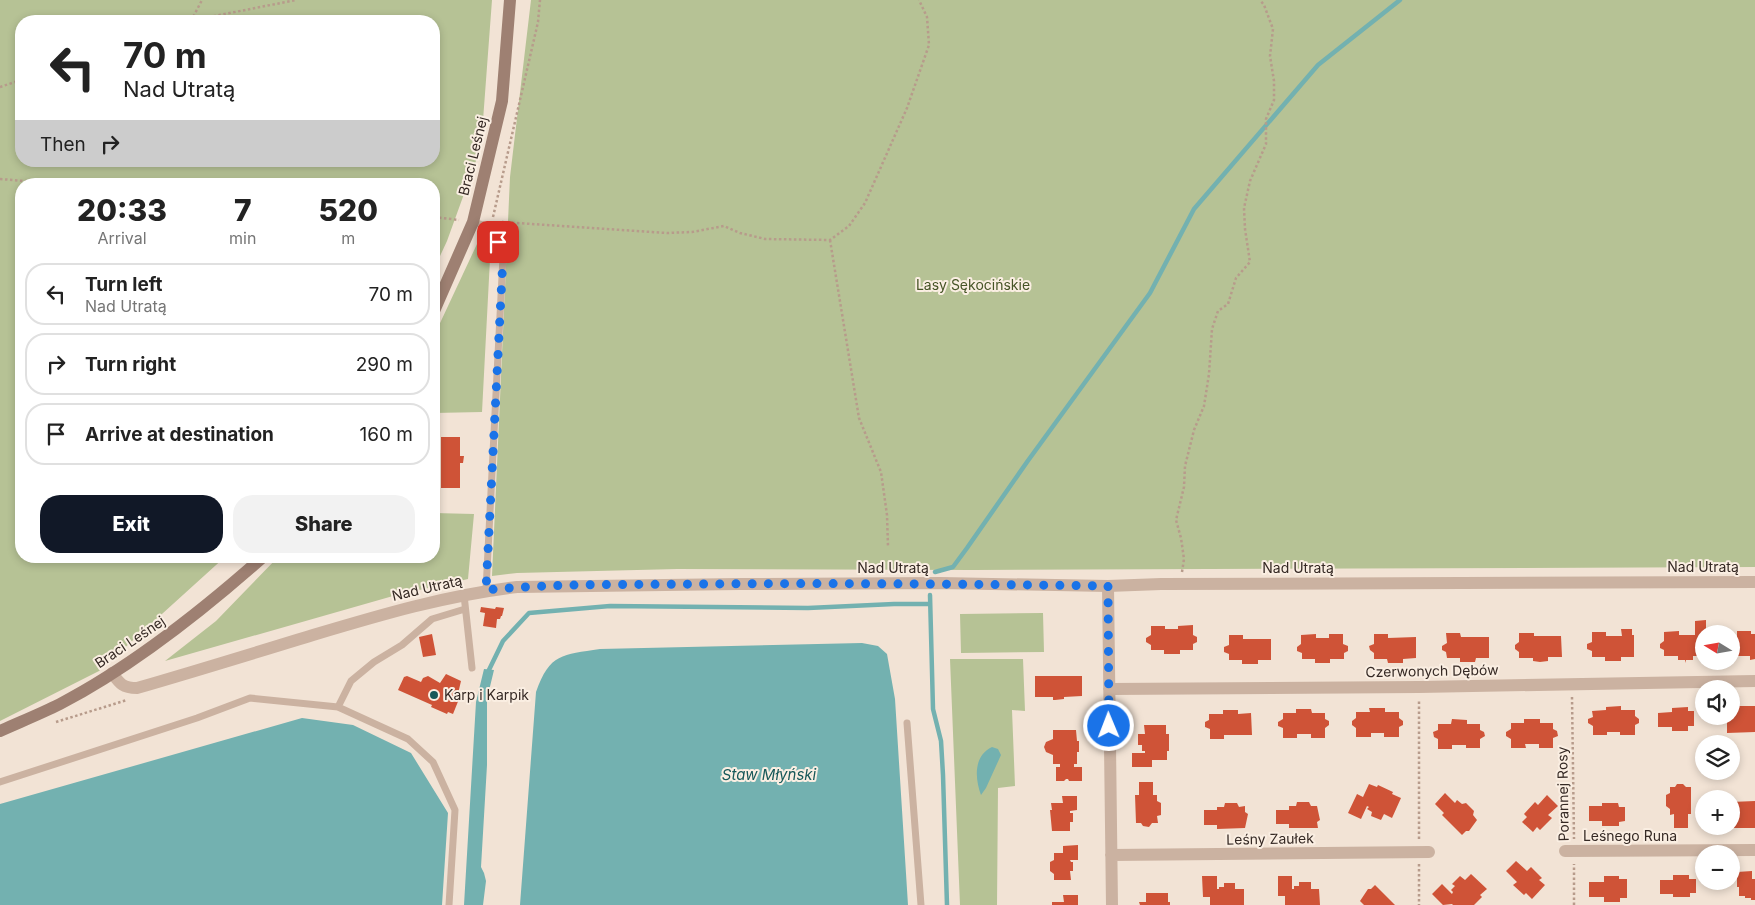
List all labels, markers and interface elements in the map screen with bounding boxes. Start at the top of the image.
text: 70 m [123,34,207,76]
icon: left [40,35,105,100]
text: Nad Utratą [123,76,235,102]
street label: Braci Leśnej [454,115,491,197]
icon: right [96,130,124,158]
text: Then [40,133,86,156]
text: 20:33 [77,192,167,228]
text: 7 [234,192,252,228]
text: 520 [318,192,378,228]
pin [477,221,519,263]
text: Arrival [97,228,147,248]
text: min [229,228,256,248]
text: m [341,228,355,248]
icon: arrive [484,228,512,256]
text: Turn left [85,273,163,296]
park label: Lasy Sękocińskie [916,276,1030,293]
icon: left [42,280,70,308]
text: 70 m [369,283,413,306]
text: Nad Utratą [85,296,167,316]
icon: right [42,350,70,378]
text: Turn right [85,353,176,376]
text: 290 m [356,353,413,376]
icon: arrive [42,420,70,448]
text: Arrive at destination [85,423,274,446]
text: 160 m [360,423,413,446]
button: Exit [40,495,223,553]
button: Share [233,495,415,553]
street label: Nad Utratą [1667,558,1739,575]
street label: Nad Utratą [857,559,929,576]
street label: Nad Utratą [1262,559,1334,576]
street label: Nad Utratą [390,571,464,604]
street label: Braci Leśnej [91,612,168,671]
north arrow [1695,625,1740,670]
map controls [1695,625,1740,890]
street label: Czerwonych Dębów [1365,661,1499,680]
button: sound [1695,680,1740,725]
place label: Karp i Karpik [444,686,529,703]
marker: Karp i Karpik [428,689,440,701]
position arrow [1082,699,1134,751]
button: layers [1695,735,1740,780]
street label: Porannej Rosy [1553,746,1572,842]
water label: Staw Młyński [722,765,817,784]
button: + [1695,790,1740,835]
street label: Leśnego Runa [1583,827,1677,844]
street label: Leśny Zaułek [1226,829,1314,848]
button: − [1695,845,1740,890]

